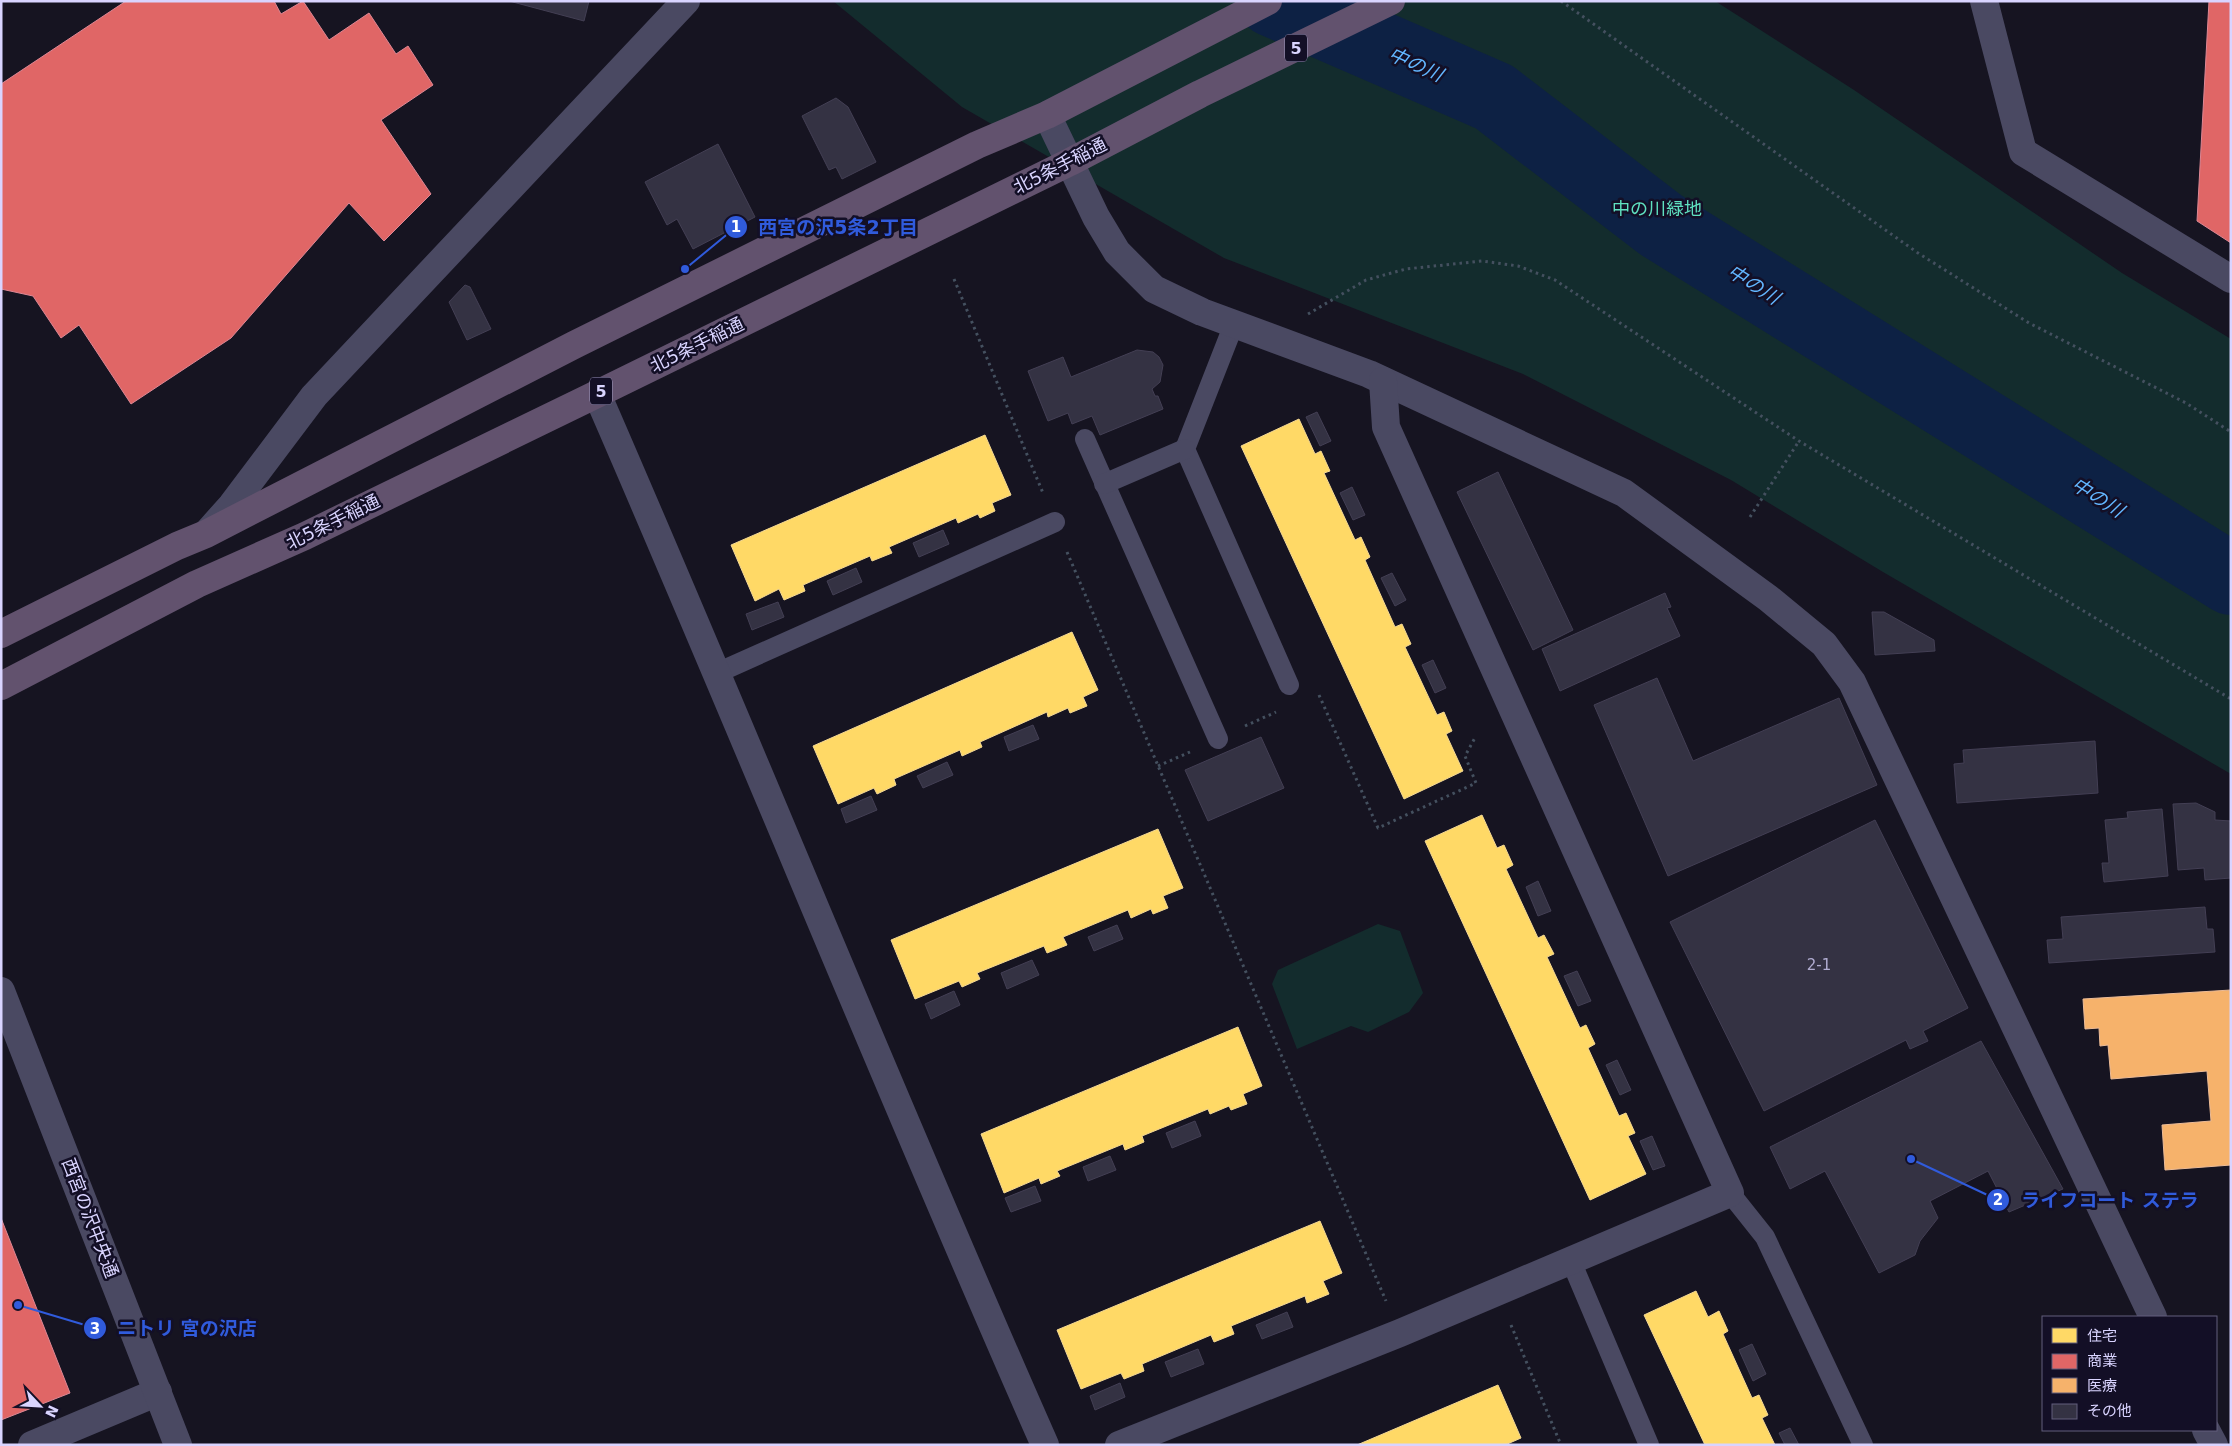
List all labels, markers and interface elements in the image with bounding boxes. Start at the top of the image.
road number: 5 [1285,34,1307,62]
water label: 中の川 [1385,42,1448,86]
street label: 北5条手稲通 [1010,133,1110,198]
park label: 中の川緑地 [1612,198,1702,219]
callout: 西宮の沢5条2丁目 [724,210,928,244]
text: 西宮の沢5条2丁目 [758,216,918,238]
text: 1 [731,218,741,236]
water label: 中の川 [1724,260,1786,309]
street label: 北5条手稲通 [647,313,747,376]
road number: 5 [590,378,612,404]
water label: 中の川 [2068,473,2130,522]
street label: 北5条手稲通 [283,490,383,553]
house number: 2-1 [1807,956,1831,974]
street label: 西宮の沢中央通 [58,1155,123,1280]
callout: ライフコート ステラ [1986,1183,2209,1217]
text: ライフコート ステラ [2021,1189,2199,1211]
text: 2 [1993,1191,2003,1209]
callout: ニトリ 宮の沢店 [83,1311,267,1345]
legend [2042,1316,2217,1431]
text: ニトリ 宮の沢店 [117,1317,257,1339]
text: 3 [90,1320,100,1338]
text: 住宅 [2087,1327,2117,1345]
text: 商業 [2087,1352,2117,1370]
text: 医療 [2087,1377,2117,1395]
north arrow [15,1381,65,1431]
text: その他 [2087,1402,2132,1420]
text: N [42,1403,62,1420]

